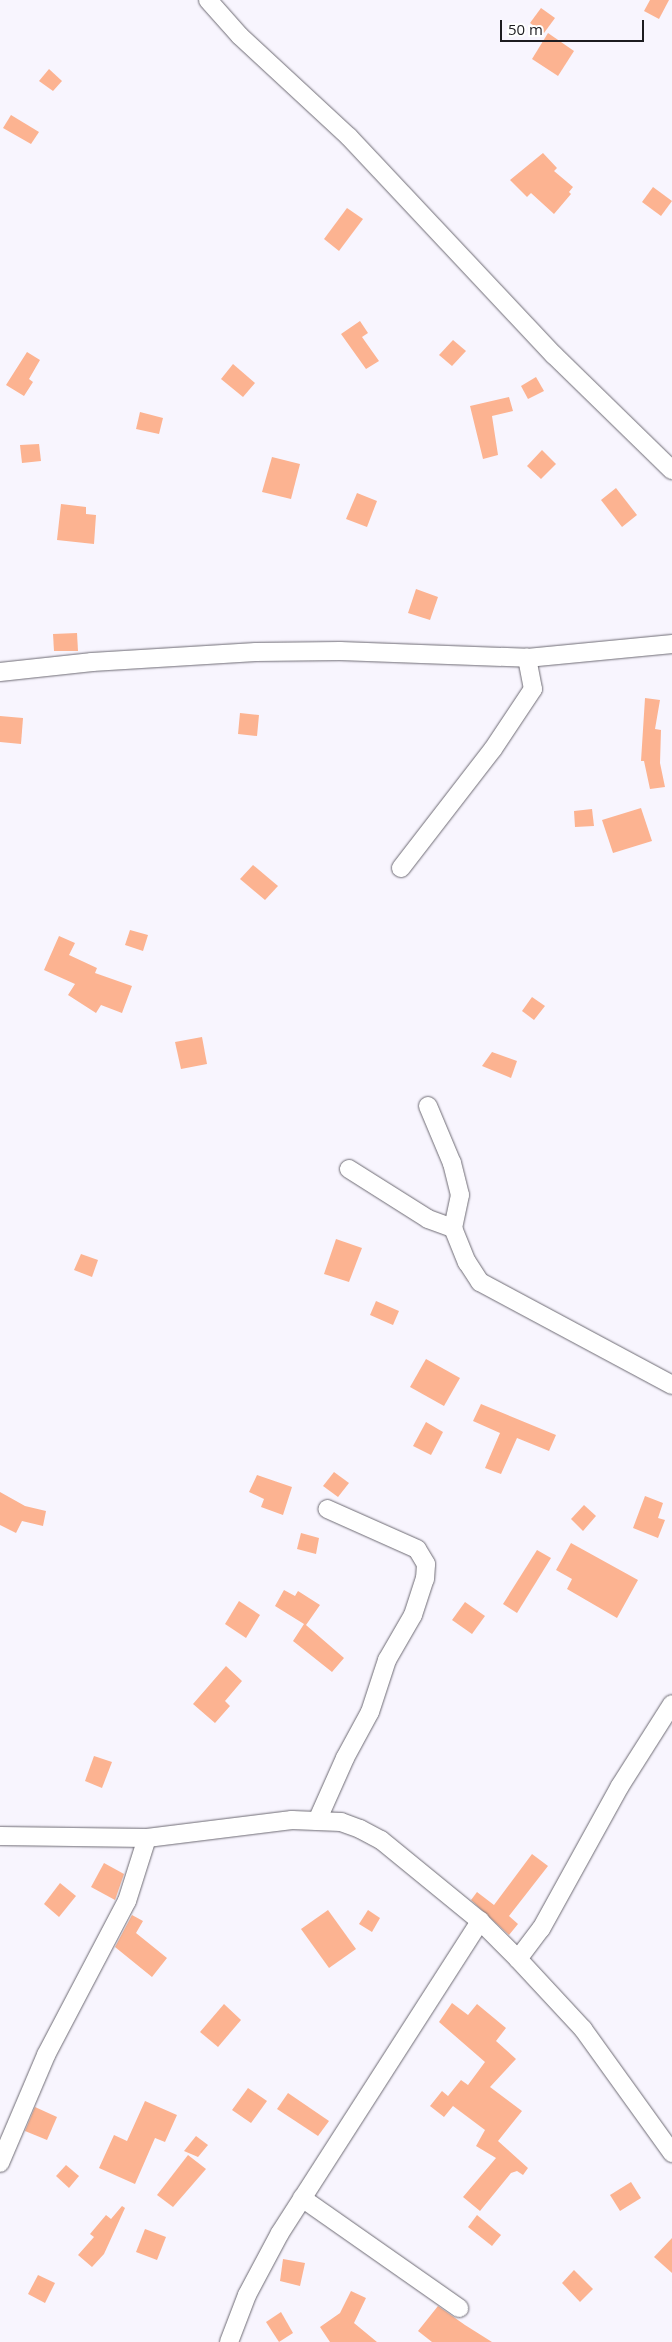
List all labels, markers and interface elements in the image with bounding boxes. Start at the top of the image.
scale bar [502,10,646,42]
text: 50 m [508,19,543,39]

